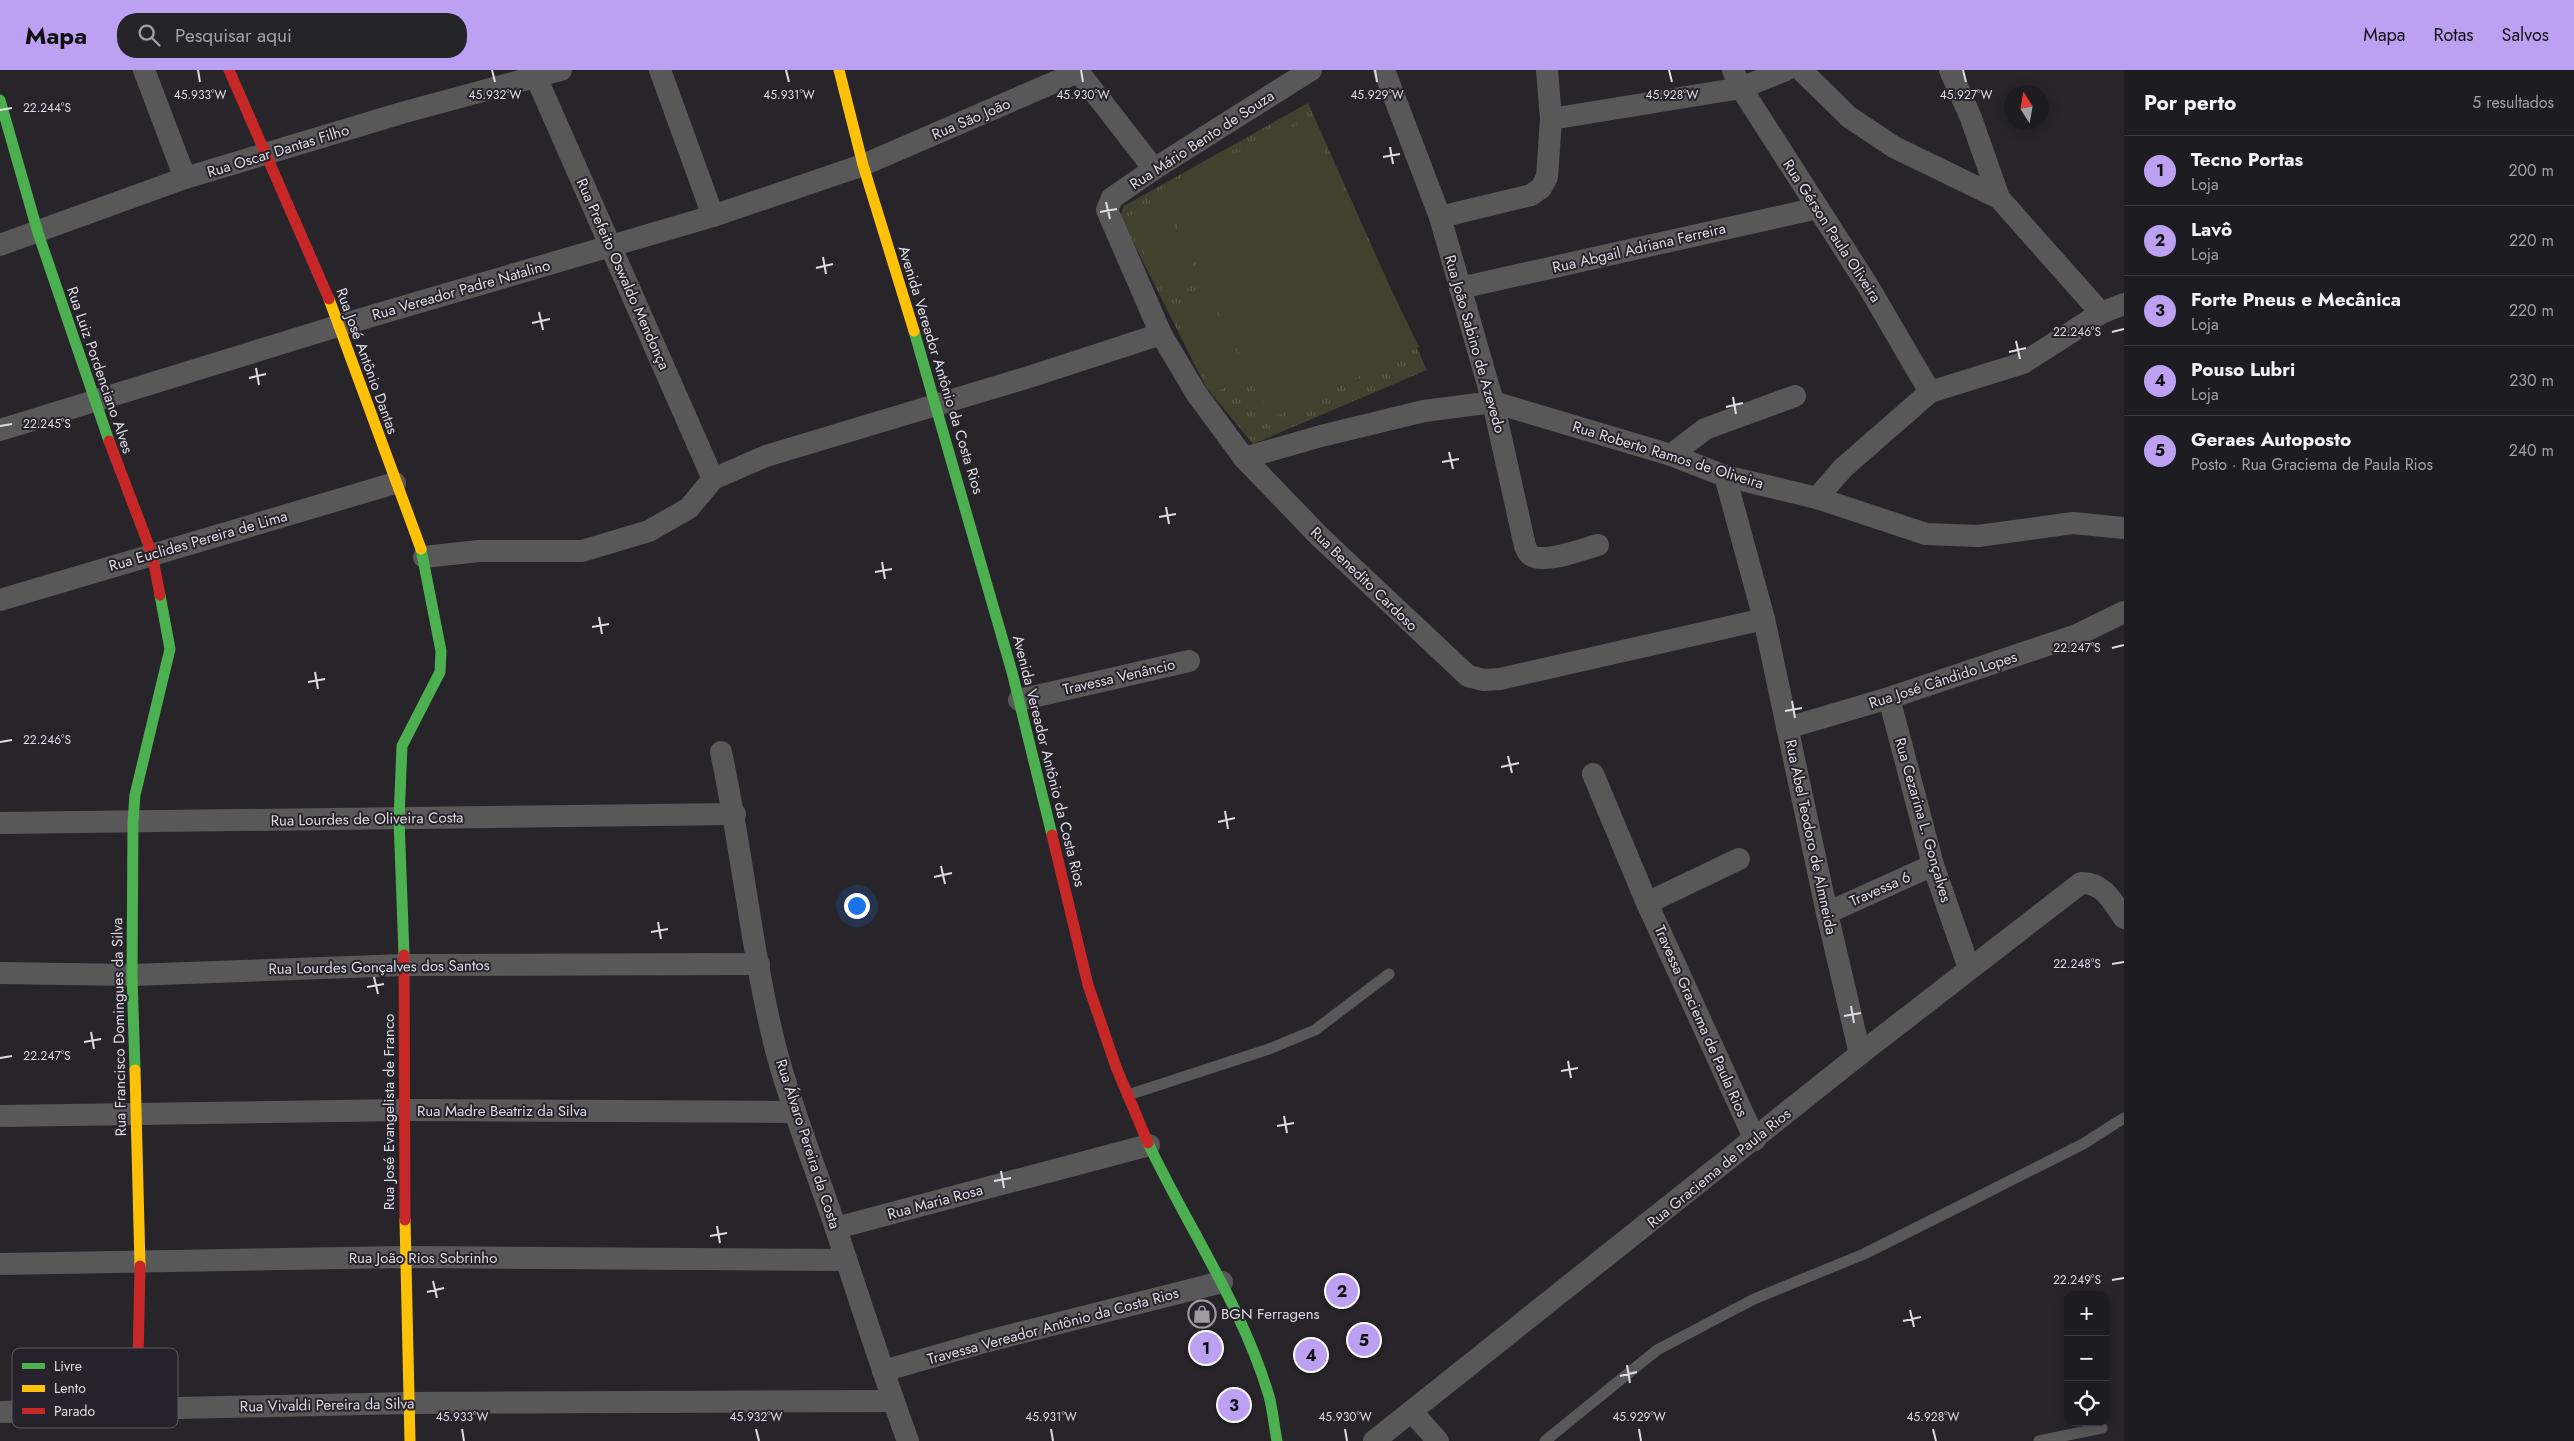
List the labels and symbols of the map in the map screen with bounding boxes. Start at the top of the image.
street label: Rua Mário Bento de Souza [1125,85,1279,195]
north arrow [2004,85,2049,130]
text: 45.933°W [174,86,226,104]
text: 45.932°W [469,86,522,104]
text: 45.931°W [763,86,815,104]
text: 45.930°W [1056,86,1110,104]
text: 45.929°W [1350,86,1404,104]
text: 45.928°W [1646,86,1699,104]
text: 45.927°W [1940,86,1992,104]
street label: Rua São João [928,93,1014,145]
text: 22.244°S [23,99,71,117]
street label: Rua Oscar Dantas Filho [204,119,352,183]
street label: Rua Gérson Paula Oliveira [1777,155,1887,307]
street label: Rua Prefeito Oswaldo Mendonça [571,175,675,373]
street label: Rua Abgail Adriana Ferreira [1550,217,1728,279]
street label: Avenida Vereador Antônio da Costa Rios [893,243,989,497]
street label: Rua João Sabino de Azevedo [1439,252,1511,436]
street label: Rua Vereador Padre Natalino [369,254,553,326]
street label: Rua Luiz Pordenciano Alves [61,284,139,456]
street label: Rua José Antônio Dantas [330,285,404,437]
text: 22.246°S [2053,323,2101,341]
text: 22.245°S [23,415,71,433]
street label: Rua Roberto Ramos de Oliveira [1570,415,1766,495]
street label: Rua Euclides Pereira de Lima [106,505,290,577]
street label: Rua Benedito Cardoso [1305,522,1423,636]
street label: Avenida Vereador Antônio da Costa Rios [1007,633,1091,889]
text: 22.247°S [2053,639,2101,657]
street label: Rua José Cândido Lopes [1866,646,2020,714]
street label: Travessa Venâncio [1061,653,1177,701]
text: 22.246°S [23,731,71,749]
street label: Rua Cezarina L. Gonçalves [1889,735,1957,905]
street label: Rua Abel Teodoro de Almneida [1780,737,1842,937]
street label: Rua Lourdes de Oliveira Costa [270,806,464,832]
street label: Travessa 6 [1846,866,1914,912]
your location [844,893,870,919]
street label: Rua Francisco Domingues da Silva [106,918,132,1136]
street label: Travessa Graciema de Paula Rios [1649,922,1753,1120]
street label: Rua Lourdes Gonçalves dos Santos [268,954,490,980]
text: 22.248°S [2053,955,2101,973]
street label: Rua José Evangelista de Franco [378,1014,400,1210]
text: 22.247°S [23,1047,71,1065]
street label: Rua Álvaro Pereira da Costa [770,1056,846,1232]
street label: Rua Madre Beatriz da Silva [417,1100,587,1122]
street label: Rua Graciema de Paula Rios [1642,1103,1796,1233]
street label: Rua Maria Rosa [885,1179,985,1225]
street label: Rua João Rios Sobrinho [349,1247,497,1269]
text: 22.249°S [2053,1271,2101,1289]
pin: 2 [1326,1272,1358,1310]
street label: Travessa Vereador Antônio da Costa Rios [925,1282,1181,1370]
shop icon: BGN Ferragens [1187,1299,1217,1329]
place label: BGN Ferragens [1221,1303,1320,1325]
pin: 5 [1348,1321,1380,1359]
pin: 1 [1190,1329,1222,1367]
pin: 4 [1295,1336,1327,1374]
legend [12,1348,178,1428]
text: Livre [54,1356,82,1376]
text: Lento [54,1378,86,1398]
pin: 3 [1218,1386,1250,1424]
street label: Rua Vivaldi Pereira da Silva [240,1392,414,1418]
text: Parado [54,1401,96,1421]
text: 45.933°W [436,1408,488,1426]
text: 45.932°W [730,1408,783,1426]
text: 45.931°W [1025,1408,1077,1426]
text: 45.930°W [1318,1408,1372,1426]
text: 45.929°W [1612,1408,1666,1426]
text: 45.928°W [1907,1408,1960,1426]

